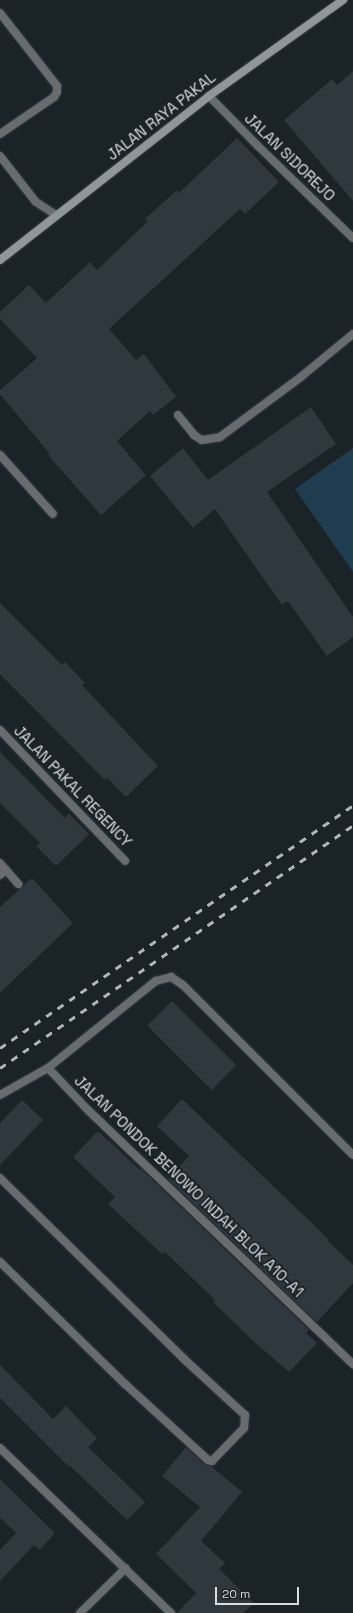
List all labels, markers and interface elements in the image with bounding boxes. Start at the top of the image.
street label: JALAN RAYA PAKAL [103,68,219,164]
street label: JALAN SIDOREJO [241,109,339,205]
street label: JALAN PAKAL REGENCY [10,721,136,851]
street label: JALAN PONDOK BENOWO INDAH BLOK A10-A1 [71,1071,307,1301]
scale bar [217,1579,301,1605]
text: 20 m [222,1586,250,1602]

